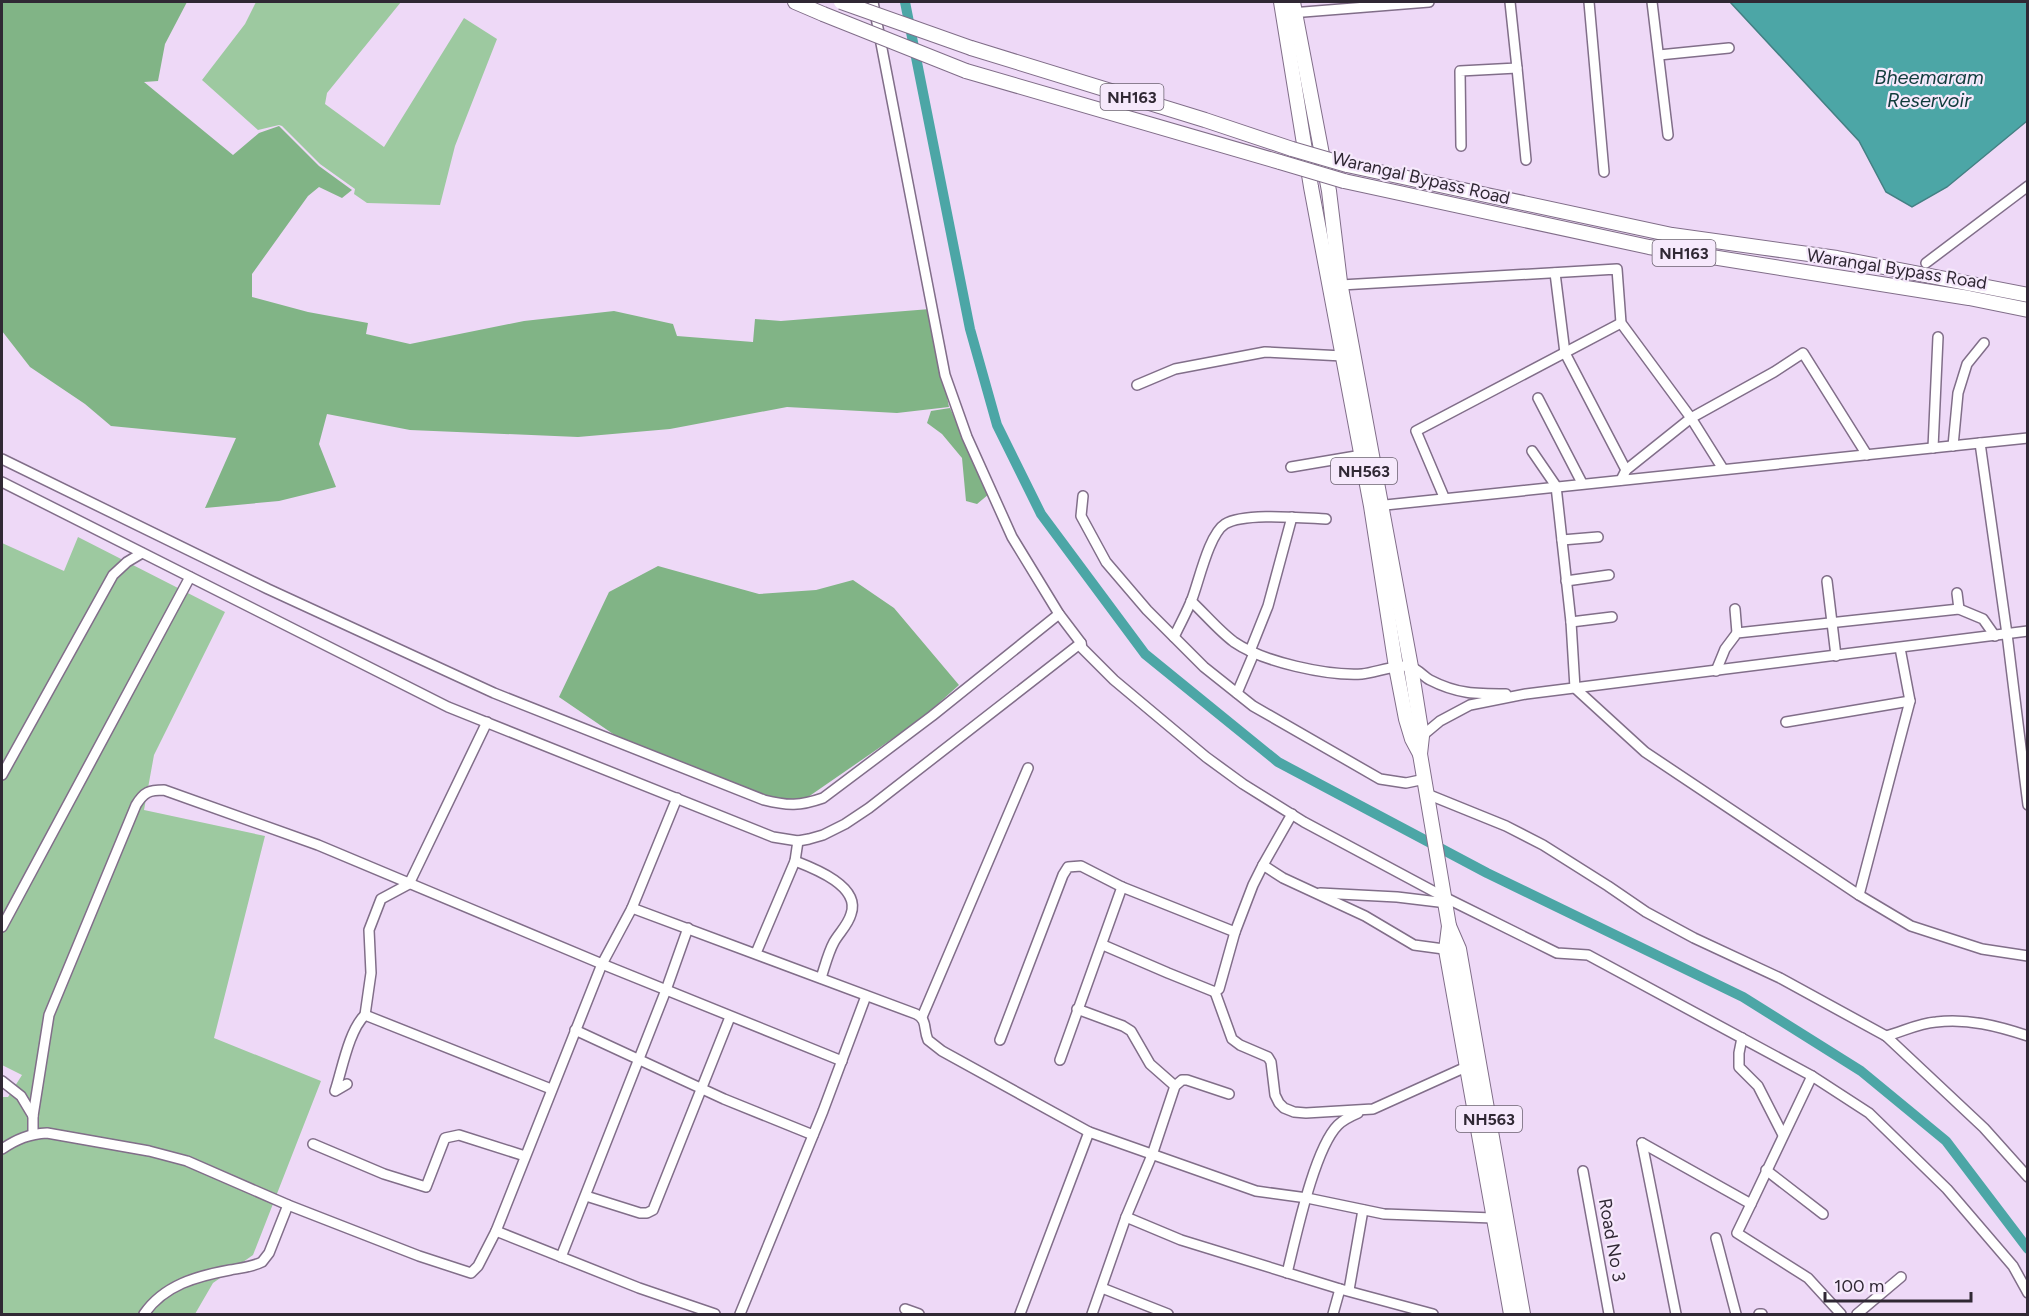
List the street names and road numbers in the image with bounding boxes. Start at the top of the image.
road number: NH163 [1100,84,1164,110]
street label: Warangal Bypass Road [1330,147,1512,209]
road number: NH163 [1652,240,1716,266]
street label: Warangal Bypass Road [1805,244,1989,294]
road number: NH563 [1331,458,1397,484]
road number: NH563 [1456,1106,1522,1132]
street label: Road No 3 [1594,1196,1630,1284]

